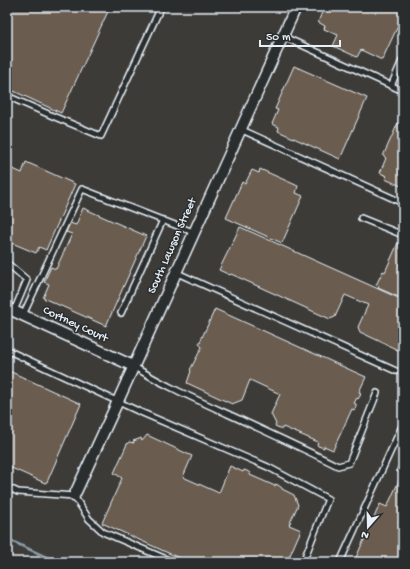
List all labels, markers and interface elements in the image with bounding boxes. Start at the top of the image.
scale bar [260,22,340,48]
text: 50 m [266,31,291,45]
street label: South Lawson Street [146,195,201,296]
street label: Cortney Court [40,304,111,347]
north arrow [348,507,388,547]
text: N [360,528,371,541]

